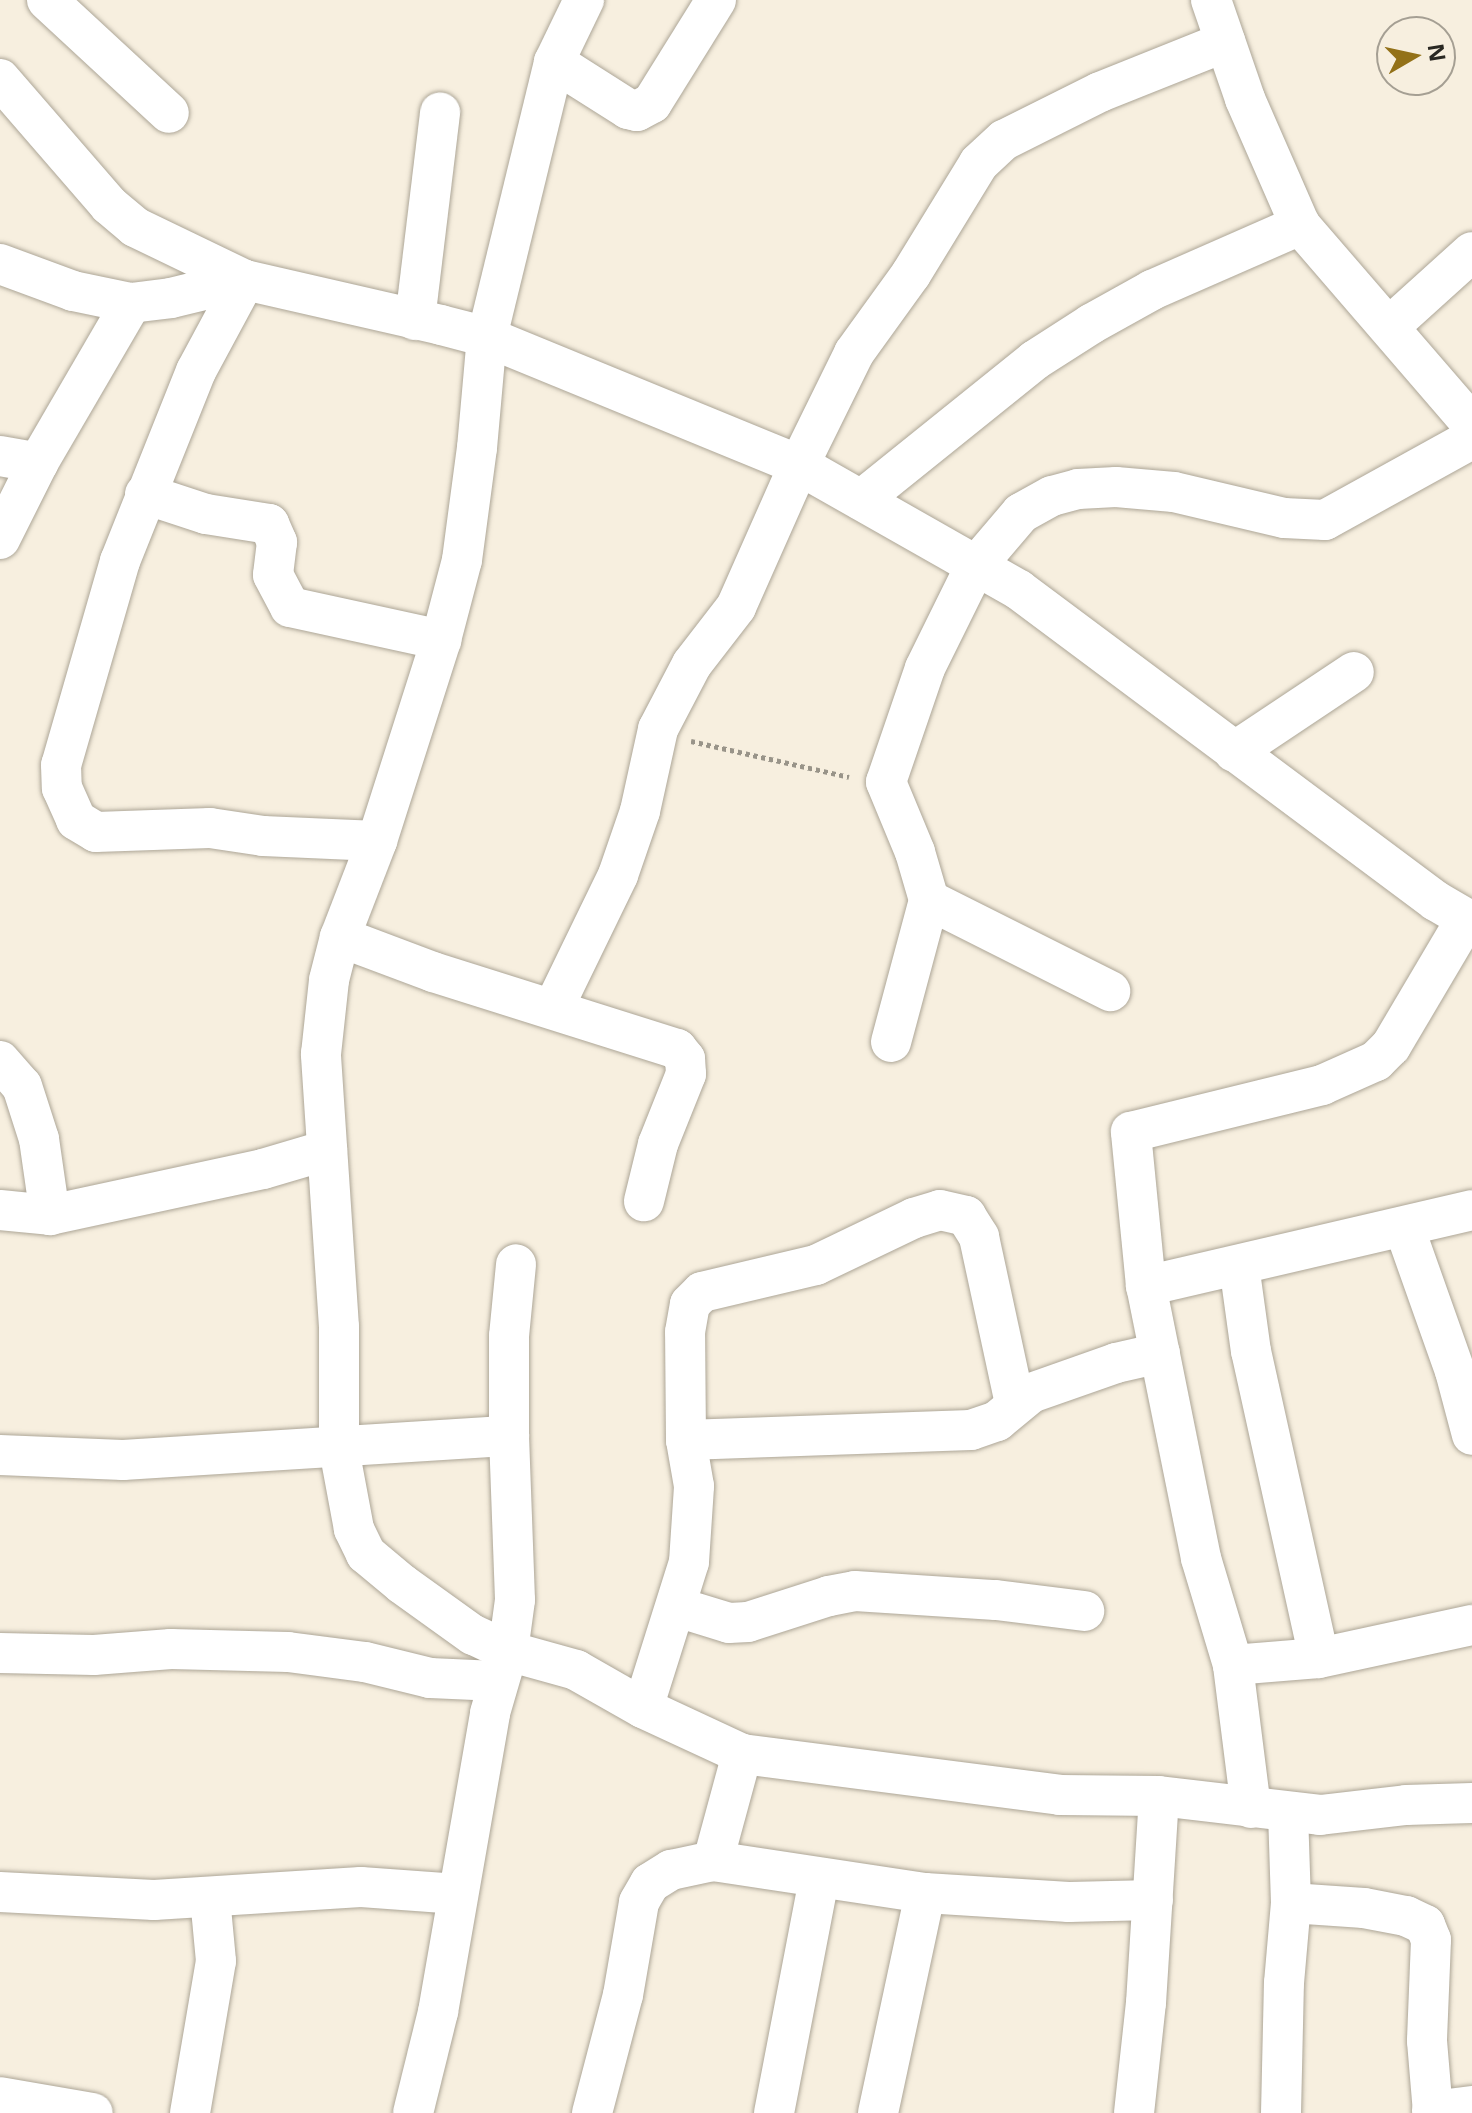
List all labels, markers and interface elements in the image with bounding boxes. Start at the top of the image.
north arrow [1376,16,1456,96]
text: N [1422,41,1454,64]

